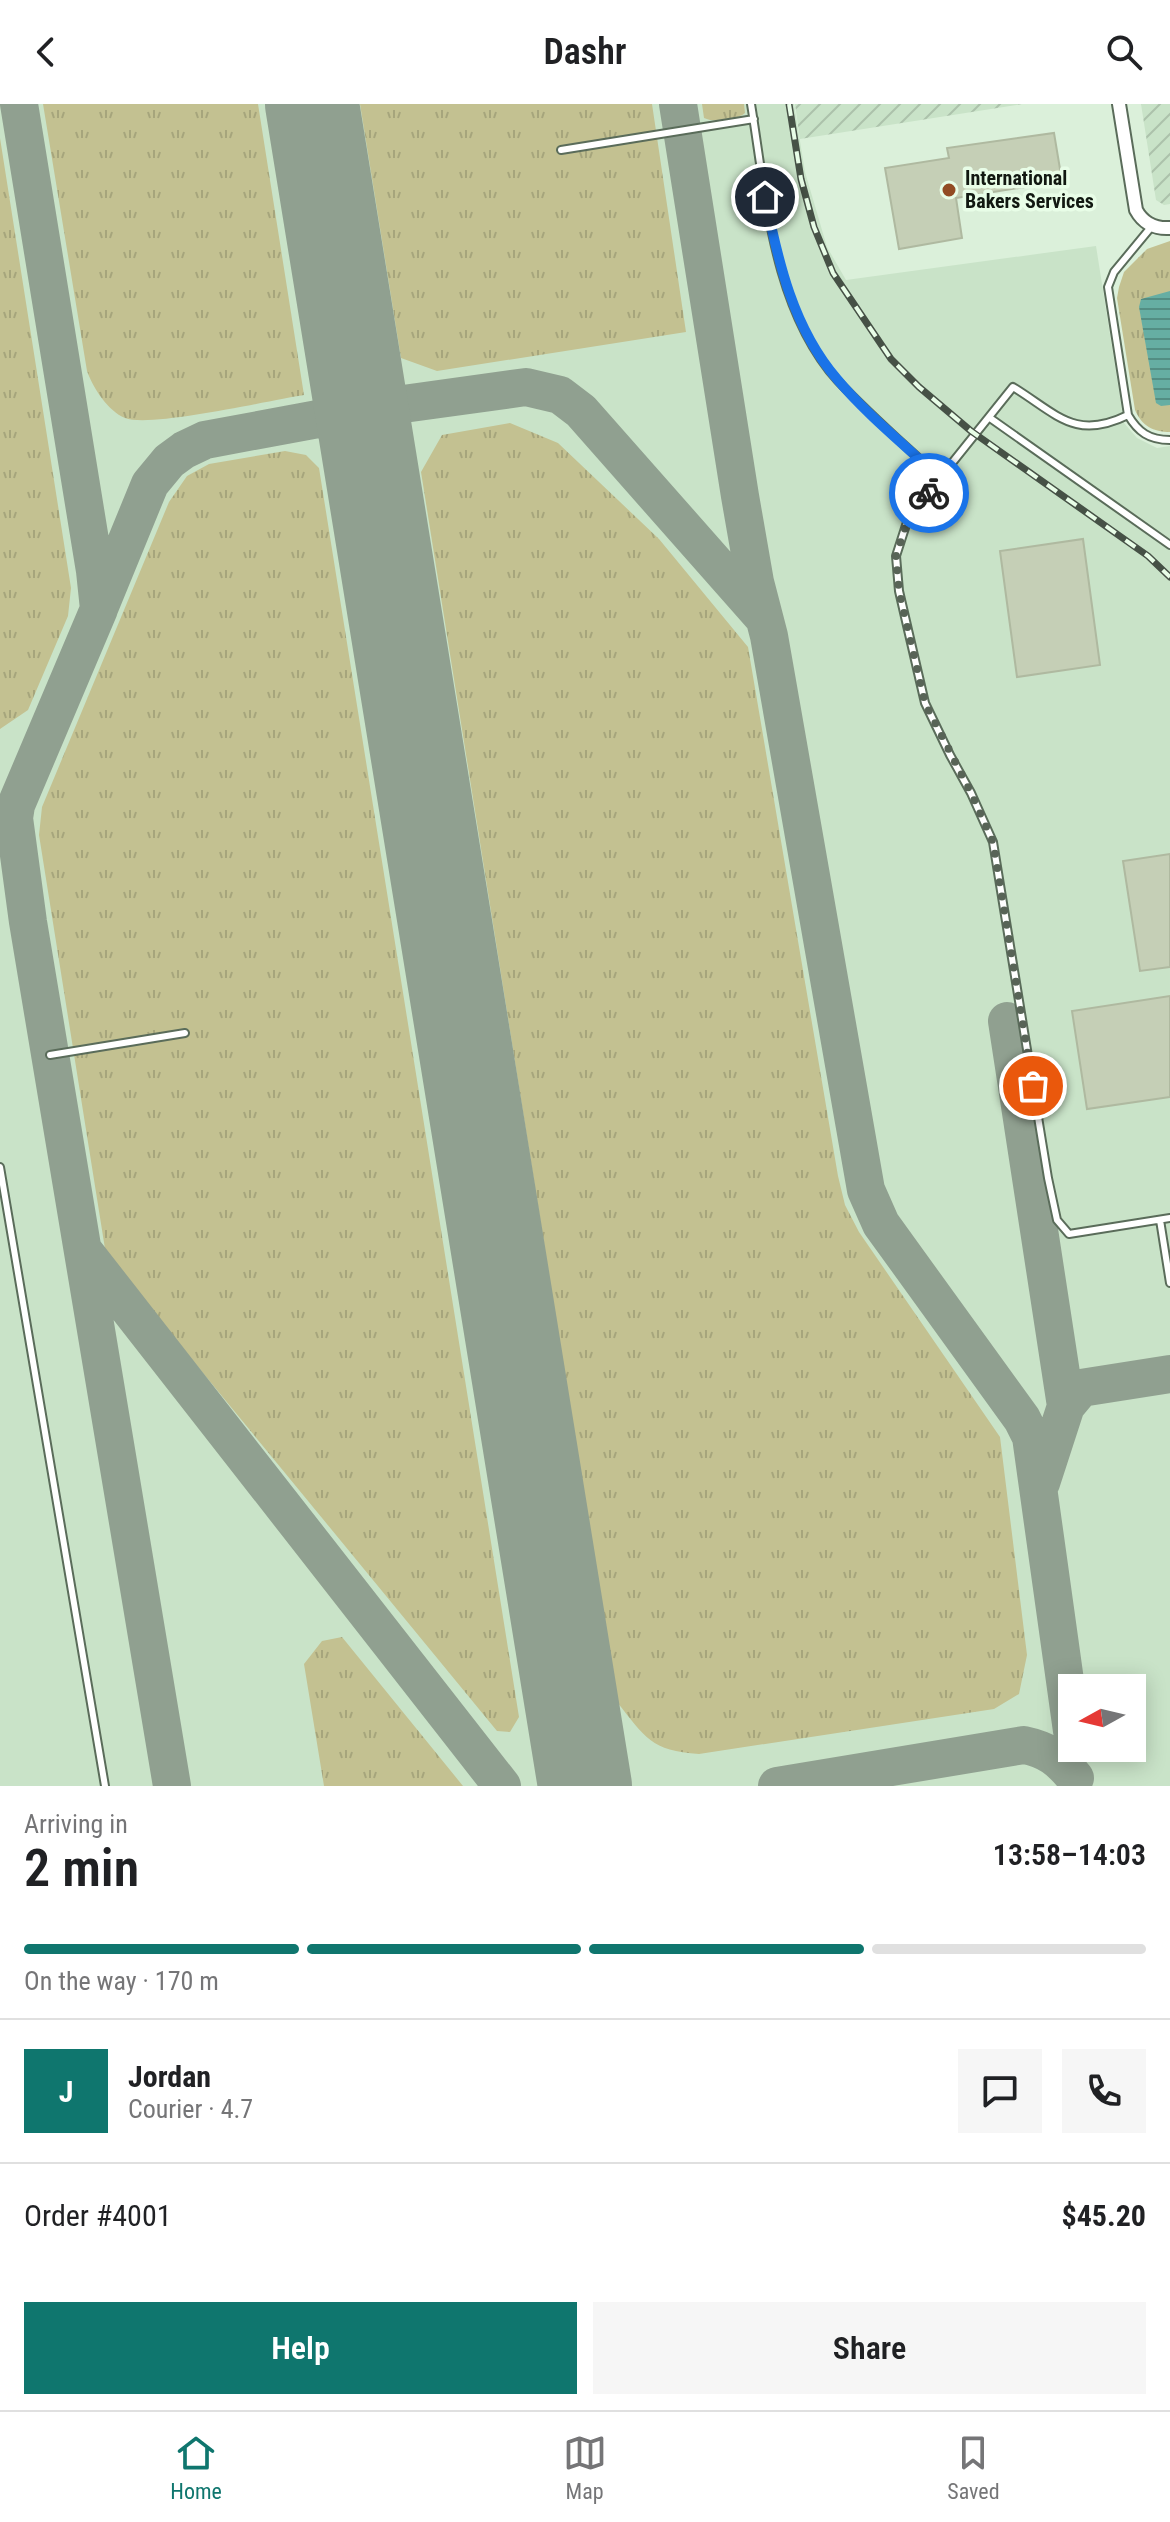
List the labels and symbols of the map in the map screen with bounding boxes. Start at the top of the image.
pin [731,163,799,231]
place label: International Bakers Services [965,166,1094,213]
marker: International Bakers Services [940,181,958,199]
courier [889,453,969,533]
pin [999,1052,1067,1120]
north arrow [1058,1674,1146,1762]

